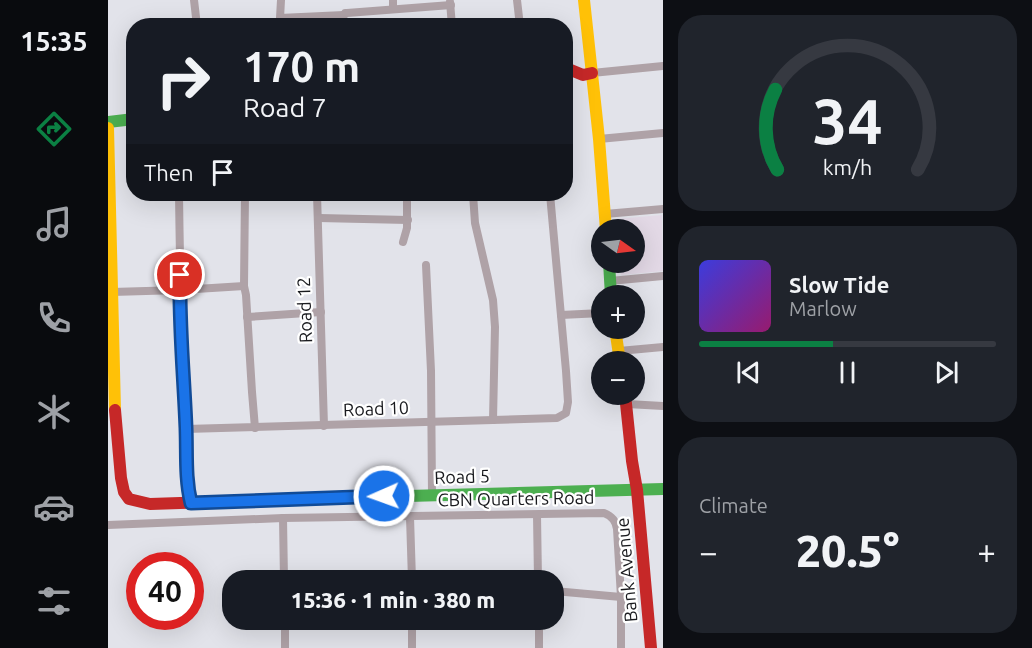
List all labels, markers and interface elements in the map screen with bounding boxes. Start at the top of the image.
text: 15:35 [20,26,88,56]
icon: right [144,42,222,120]
text: 170 m [243,43,360,90]
text: 34 [812,86,883,156]
text: Road 7 [243,92,327,122]
icon: directions [33,108,75,150]
text: km/h [823,155,872,179]
icon: arrive [206,156,239,189]
text: Then [144,160,194,185]
icon: music [33,203,75,245]
north arrow [591,219,645,273]
map controls [591,219,645,405]
pin [154,249,205,300]
icon: arrive [163,258,196,291]
text: Slow Tide [789,272,889,297]
street label: Road 12 [293,277,315,343]
button: + [591,285,645,339]
icon: phone [33,297,75,339]
text: Marlow [789,297,857,320]
button: − [591,351,645,405]
icon: previous [732,356,765,389]
icon: pause [831,356,864,389]
icon: next [930,356,963,389]
icon: climate [33,391,75,433]
street label: Road 10 [343,397,409,419]
position arrow [352,464,416,528]
street label: Road 5 [434,465,490,487]
icon: car [33,486,75,528]
street label: CBN Quarters Road [437,487,595,510]
text: Climate [699,494,768,517]
street label: Bank Avenue [611,517,641,623]
text: 20.5° [796,525,899,576]
text: − [699,533,718,570]
text: + [977,533,996,570]
speed limit sign: 40 [126,552,204,630]
icon: filters [33,580,75,622]
text: 15:36 · 1 min · 380 m [291,587,495,612]

